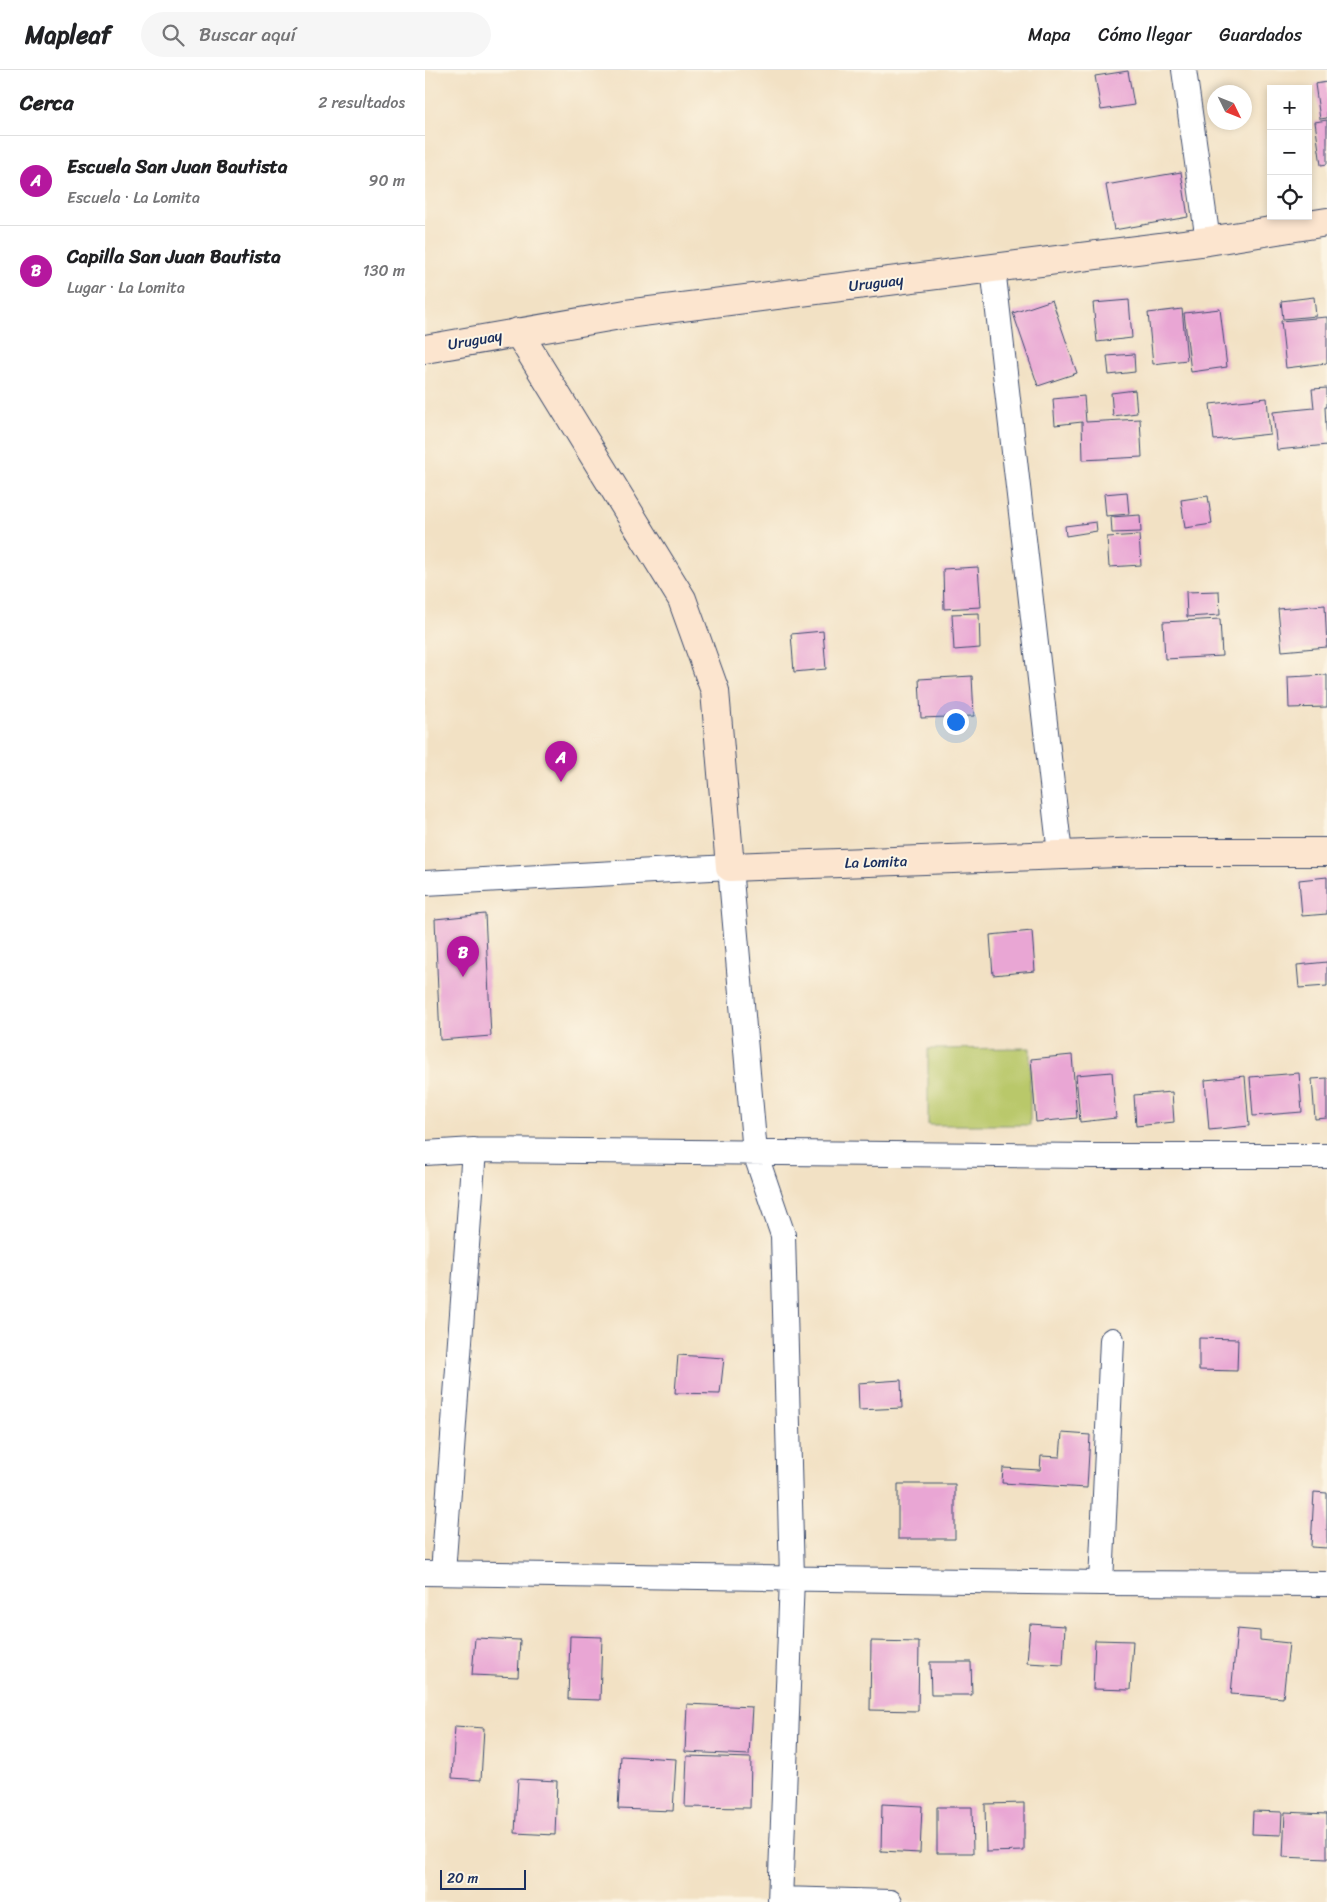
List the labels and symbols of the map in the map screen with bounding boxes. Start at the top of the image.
north arrow [1207,85,1252,130]
street label: Uruguay [847,267,905,299]
street label: Uruguay [446,322,505,358]
your location [943,709,969,735]
pin: A [545,741,577,782]
street label: La Lomita [844,848,908,876]
pin: B [447,936,479,977]
scale bar [440,1867,526,1890]

